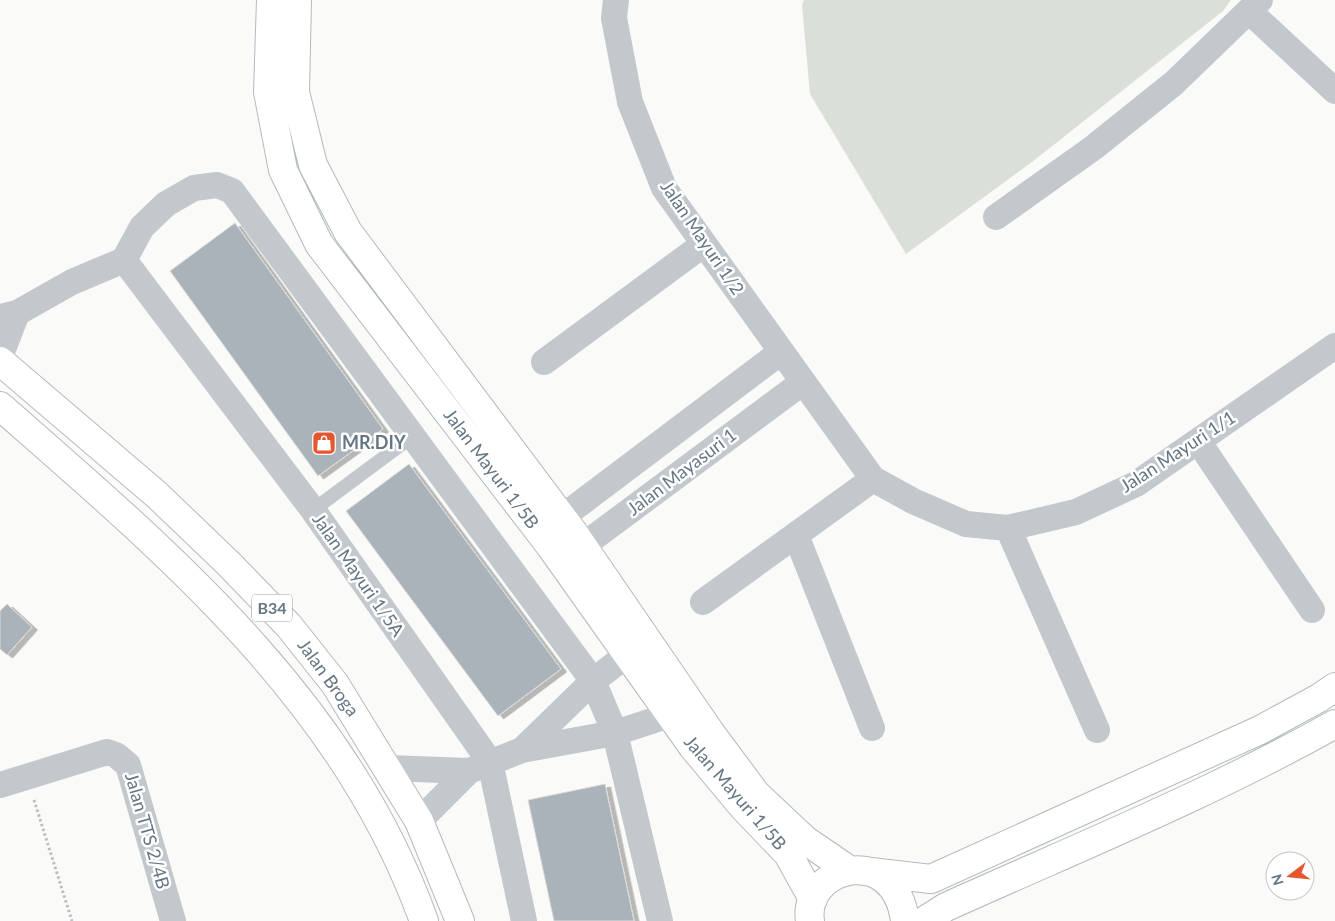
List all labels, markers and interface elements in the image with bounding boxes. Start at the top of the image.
street label: Jalan Mayuri 1/2 [657,176,749,299]
street label: Jalan Mayuri 1/5B [439,404,544,533]
street label: Jalan Mayuri 1/1 [1116,406,1239,497]
street label: Jalan Mayasuri 1 [622,423,740,519]
shop icon: MR.DIY [311,430,337,456]
place label: MR.DIY [342,431,406,453]
street label: Jalan Mayuri 1/5A [308,509,410,641]
road number: B34 [252,594,292,622]
street label: Jalan Broga [293,634,364,720]
street label: Jalan Mayuri 1/5B [680,731,792,854]
street label: Jalan TTS 2/4B [121,770,175,891]
north arrow [1265,851,1315,901]
text: N [1267,872,1287,887]

